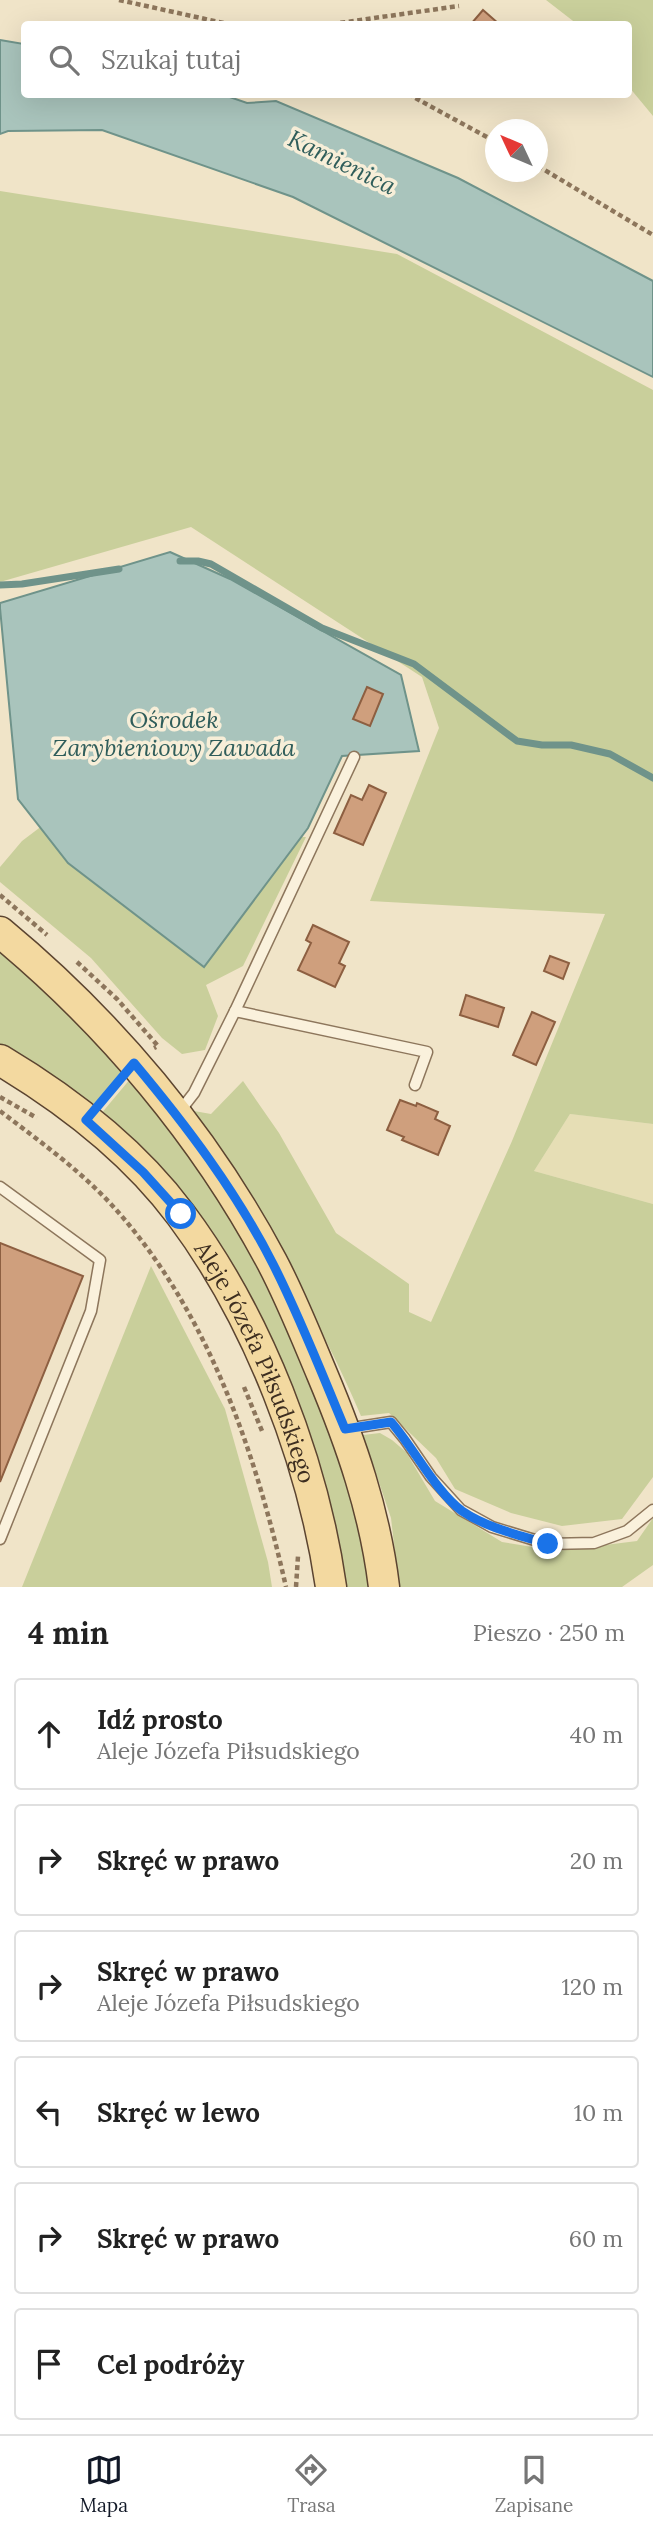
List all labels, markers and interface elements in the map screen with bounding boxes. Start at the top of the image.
search box [21,21,632,98]
icon: search [45,41,83,79]
text: Szukaj tutaj [101,43,241,76]
north arrow [485,119,548,182]
water label: Kamienica [283,123,402,202]
water label: Ośrodek Zarybieniowy Zawada [53,704,296,763]
route start [165,1198,196,1229]
street label: Aleje Józefa Piłsudskiego [188,1235,323,1486]
route end [532,1528,563,1559]
text: 4 min [28,1614,109,1652]
text: Pieszo · 250 m [473,1618,625,1647]
text: Idź prosto [97,1703,223,1736]
icon: ahead [30,1715,68,1753]
text: 40 m [570,1720,623,1749]
text: Aleje Józefa Piłsudskiego [97,1736,360,1765]
icon: right [30,1841,68,1879]
text: Skręć w prawo [97,1844,279,1877]
text: 20 m [570,1846,623,1875]
text: Skręć w prawo [97,1955,279,1988]
icon: right [30,1967,68,2005]
text: 120 m [561,1972,623,2001]
text: Aleje Józefa Piłsudskiego [97,1988,360,2017]
icon: left [30,2093,68,2131]
text: Skręć w lewo [97,2096,260,2129]
text: 10 m [574,2098,623,2127]
icon: right [30,2219,68,2257]
text: Skręć w prawo [97,2222,279,2255]
text: 60 m [569,2224,623,2253]
icon: arrive [30,2345,68,2383]
text: Cel podróży [97,2348,244,2381]
tab: Mapa [80,2451,128,2517]
tab: Trasa [287,2451,336,2517]
tab: Zapisane [495,2451,573,2517]

